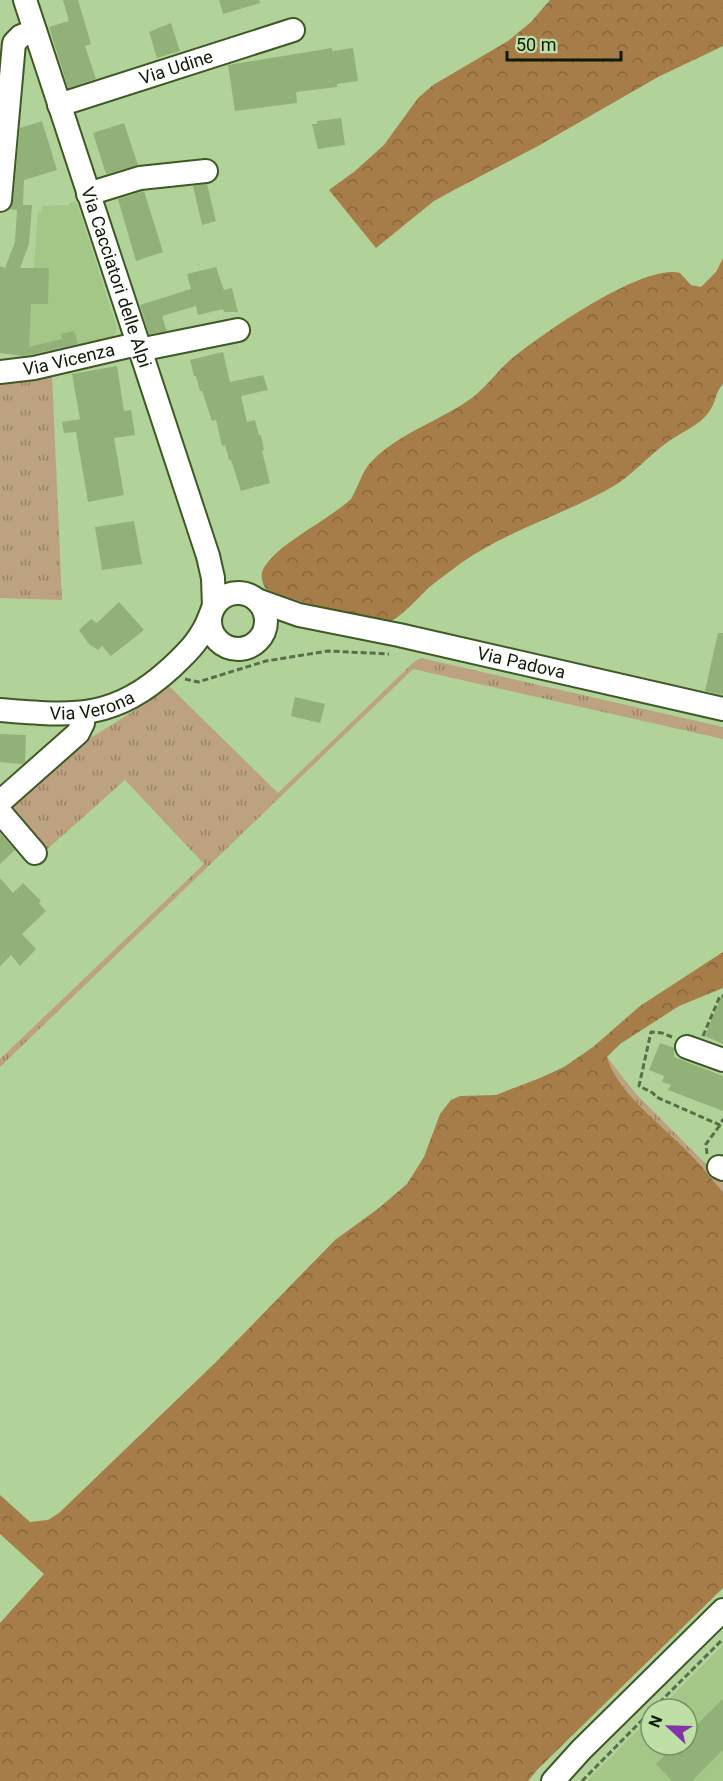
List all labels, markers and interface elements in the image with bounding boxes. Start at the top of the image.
scale bar [507,24,621,62]
text: 50 m [516,34,556,55]
street label: Via Udine [137,45,215,89]
street label: Via Cacciatori delle Alpi [77,184,156,370]
street label: Via Vicenza [22,339,117,379]
street label: Via Padova [475,642,568,683]
street label: Via Verona [50,686,138,724]
north arrow [639,1697,699,1757]
text: N [645,1713,666,1730]

